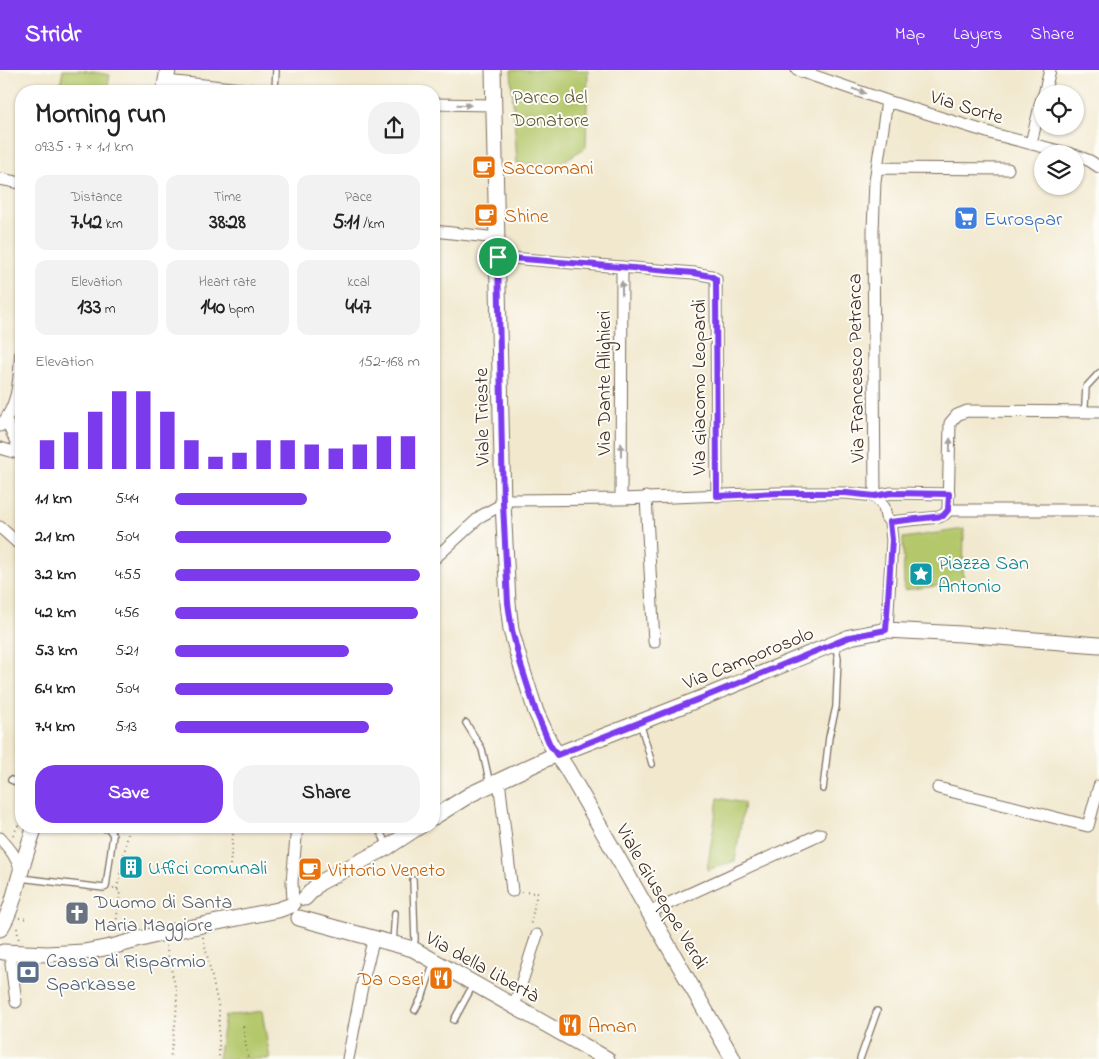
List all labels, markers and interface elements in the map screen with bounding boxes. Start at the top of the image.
text: Stridr [25,18,81,53]
text: Map [895,22,925,48]
text: Layers [953,22,1003,48]
text: Share [1031,22,1074,48]
street label: Via Sorte [925,83,1006,133]
park label: Parco del Donatore [510,84,589,136]
map controls [1034,85,1084,195]
button: locate [1034,85,1084,135]
one-way arrow [852,87,867,95]
text: Morning run [35,95,166,136]
one-way arrow [456,101,472,109]
button: share [368,102,420,154]
text: 09:35 · 7 × 1.1 km [35,135,134,159]
button: layers [1034,145,1084,195]
cafe icon: Saccomani [471,154,497,180]
place label: Saccomani [502,155,594,184]
text: Distance [71,187,122,208]
text: Time [214,187,241,208]
text: Pace [345,187,372,208]
cafe icon: Shine [473,202,499,228]
place label: Shine [504,203,549,232]
supermarket icon: Eurospar [953,205,979,231]
place label: Eurospar [984,206,1063,235]
text: 7.42 [70,208,102,238]
text: 38:28 [209,208,246,238]
text: 5:11 [333,208,360,238]
text: km [102,214,123,235]
text: /km [360,214,385,235]
pin [477,236,519,278]
icon: arrive [484,243,512,271]
text: Elevation [71,272,122,293]
text: Heart rate [199,272,256,293]
text: kcal [347,272,370,293]
street label: Via Francesco Petrarca [841,273,874,464]
one-way arrow [618,279,626,295]
text: 133 [77,293,101,323]
text: 140 [201,293,225,323]
text: 447 [346,293,371,323]
text: m [101,299,116,320]
text: bpm [225,299,254,320]
street label: Via Giacomo Leopardi [686,299,715,476]
street label: Via Dante Alighieri [591,310,621,457]
text: Elevation [35,350,94,374]
text: 152–168 m [359,350,420,374]
street label: Viale Trieste [468,368,499,467]
one-way arrow [946,437,954,453]
one-way arrow [617,442,625,458]
text: 1.1 km [35,487,72,511]
text: 5:44 [115,487,139,511]
text: 2.1 km [35,525,75,549]
text: 5:04 [115,525,139,549]
place label: Piazza San Antonio [938,550,1029,602]
place icon: Piazza San Antonio [908,561,934,587]
text: 3.2 km [35,563,76,587]
text: 4:55 [115,563,141,587]
text: 4.2 km [35,601,76,625]
text: 4:56 [115,601,139,625]
street label: Via Camporosolo [678,620,819,699]
text: 5.3 km [35,639,77,663]
text: 5:21 [115,639,139,663]
text: 6.4 km [35,677,75,701]
text: 5:04 [115,677,139,701]
text: 7.4 km [35,715,75,739]
text: 5:13 [115,715,137,739]
button: Save [35,765,223,823]
button: Share [233,765,420,823]
street label: Viale Giuseppe Verdi [607,818,714,975]
building icon: Uffici comunali [118,854,144,880]
place label: Uffici comunali [148,855,267,884]
cafe icon: Vittorio Veneto [297,856,323,882]
place label: Vittorio Veneto [327,857,445,886]
place label: Duomo di Santa Maria Maggiore [93,889,232,942]
church icon: Duomo di Santa Maria Maggiore [64,900,90,926]
street label: Via della Libertà [419,924,544,1011]
place label: Cassa di Risparmio Sparkasse [46,948,206,1000]
bank icon: Cassa di Risparmio Sparkasse [15,959,41,985]
restaurant icon: Da Osei [428,965,454,991]
place label: Da Osei [357,966,424,995]
restaurant icon: Aman [557,1012,583,1038]
place label: Aman [588,1013,637,1042]

